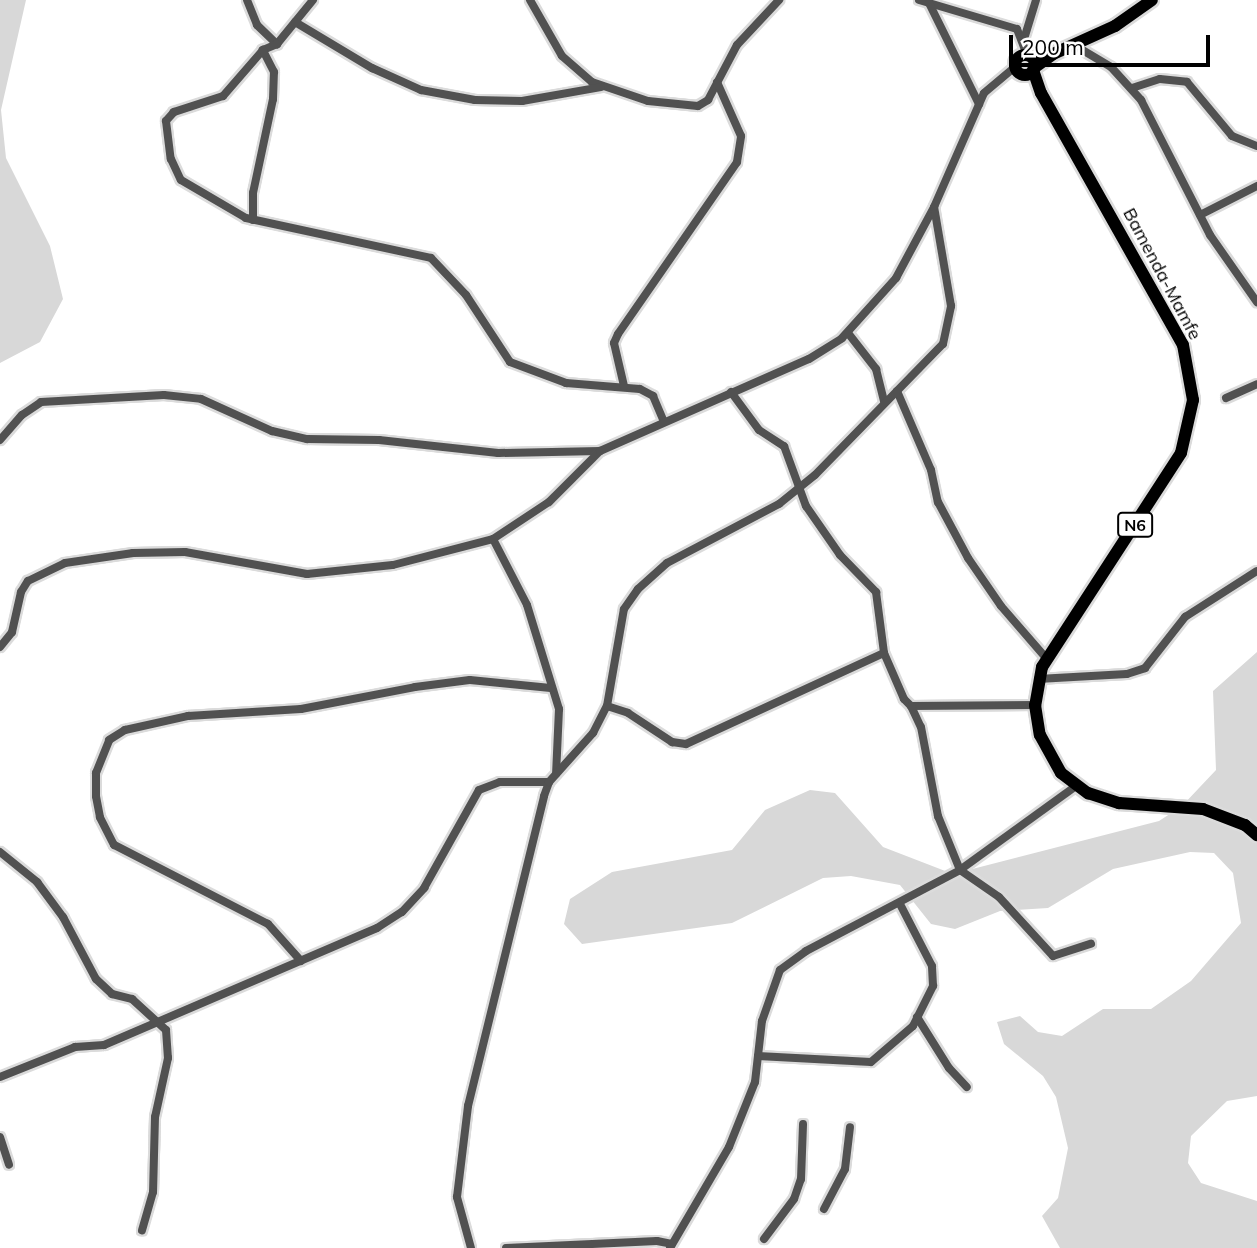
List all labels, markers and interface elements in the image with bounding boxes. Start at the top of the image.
scale bar [1012,21,1213,65]
text: 200 m [1022,34,1084,60]
street label: Bamenda-Mamfe [1118,204,1206,344]
road number: N6 [1116,512,1154,538]

